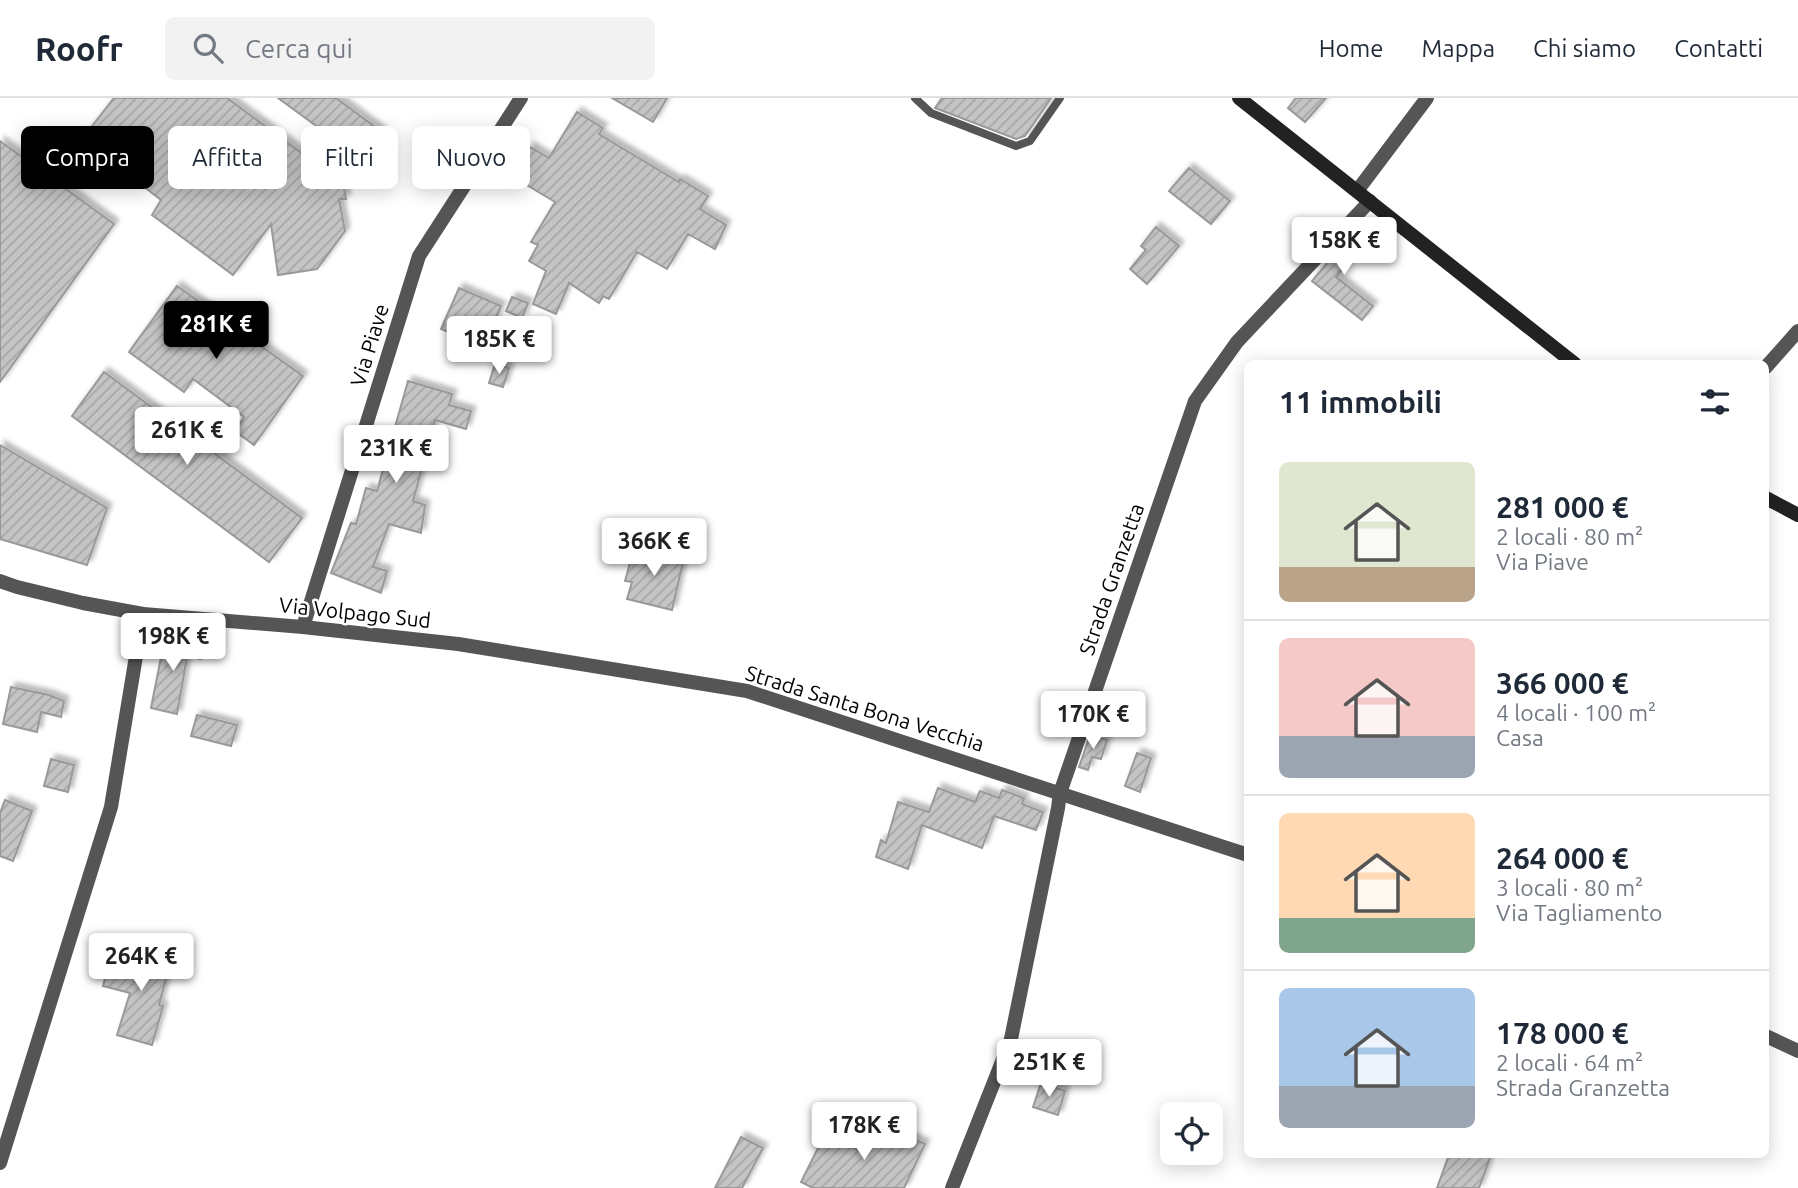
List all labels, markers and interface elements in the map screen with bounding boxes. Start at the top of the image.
search box [165,17,655,80]
icon: search [189,29,227,67]
text: Roofr [35,30,123,67]
text: Cerca qui [245,34,353,63]
text: Home [1319,35,1383,62]
text: Mappa [1421,35,1495,62]
text: Chi siamo [1533,35,1636,62]
text: Contatti [1674,35,1763,62]
chip: Compra [21,126,154,189]
chip: Affitta [168,126,287,189]
chip: Filtri [301,126,398,189]
chip: Nuovo [412,126,530,189]
pin: 158K € [1287,218,1401,277]
text: 158K € [1308,227,1380,252]
street label: Via Piave [345,301,393,389]
pin: 281K € [159,302,273,361]
text: 281K € [180,311,252,336]
pin: 185K € [442,316,556,376]
text: 185K € [463,326,535,351]
icon: filters [1696,383,1734,421]
text: 11 immobili [1279,385,1442,419]
pin: 261K € [130,408,244,467]
text: 261K € [151,417,223,442]
pin: 231K € [339,426,453,485]
text: 231K € [360,435,432,460]
icon: home [1335,490,1419,574]
text: 281 000 € [1496,490,1629,524]
street label: Strada Granzetta [1074,500,1148,658]
pin: 366K € [597,518,711,578]
text: 2 locali · 80 m² [1496,524,1643,549]
text: 366K € [618,528,690,553]
text: Via Piave [1496,549,1589,574]
street label: Via Volpago Sud [278,592,432,632]
pin: 198K € [116,614,230,673]
text: 198K € [137,623,209,648]
street label: Strada Santa Bona Vecchia [743,660,987,756]
icon: home [1335,666,1419,750]
text: 366 000 € [1496,666,1629,700]
pin: 170K € [1036,692,1150,751]
text: 4 locali · 100 m² [1496,700,1656,725]
text: 170K € [1057,701,1129,726]
text: Casa [1496,725,1544,750]
icon: home [1335,841,1419,925]
text: 264 000 € [1496,841,1629,875]
text: 3 locali · 80 m² [1496,875,1643,900]
text: Via Tagliamento [1496,900,1663,925]
pin: 264K € [84,934,198,993]
text: 264K € [105,943,177,968]
icon: home [1335,1016,1419,1100]
text: 178 000 € [1496,1016,1629,1050]
pin: 251K € [992,1040,1106,1099]
text: 251K € [1013,1049,1085,1074]
text: 2 locali · 64 m² [1496,1050,1643,1075]
text: Strada Granzetta [1496,1075,1670,1100]
pin: 178K € [807,1102,921,1162]
map controls [1160,1102,1223,1165]
button: locate [1160,1102,1223,1165]
text: 178K € [828,1112,900,1137]

